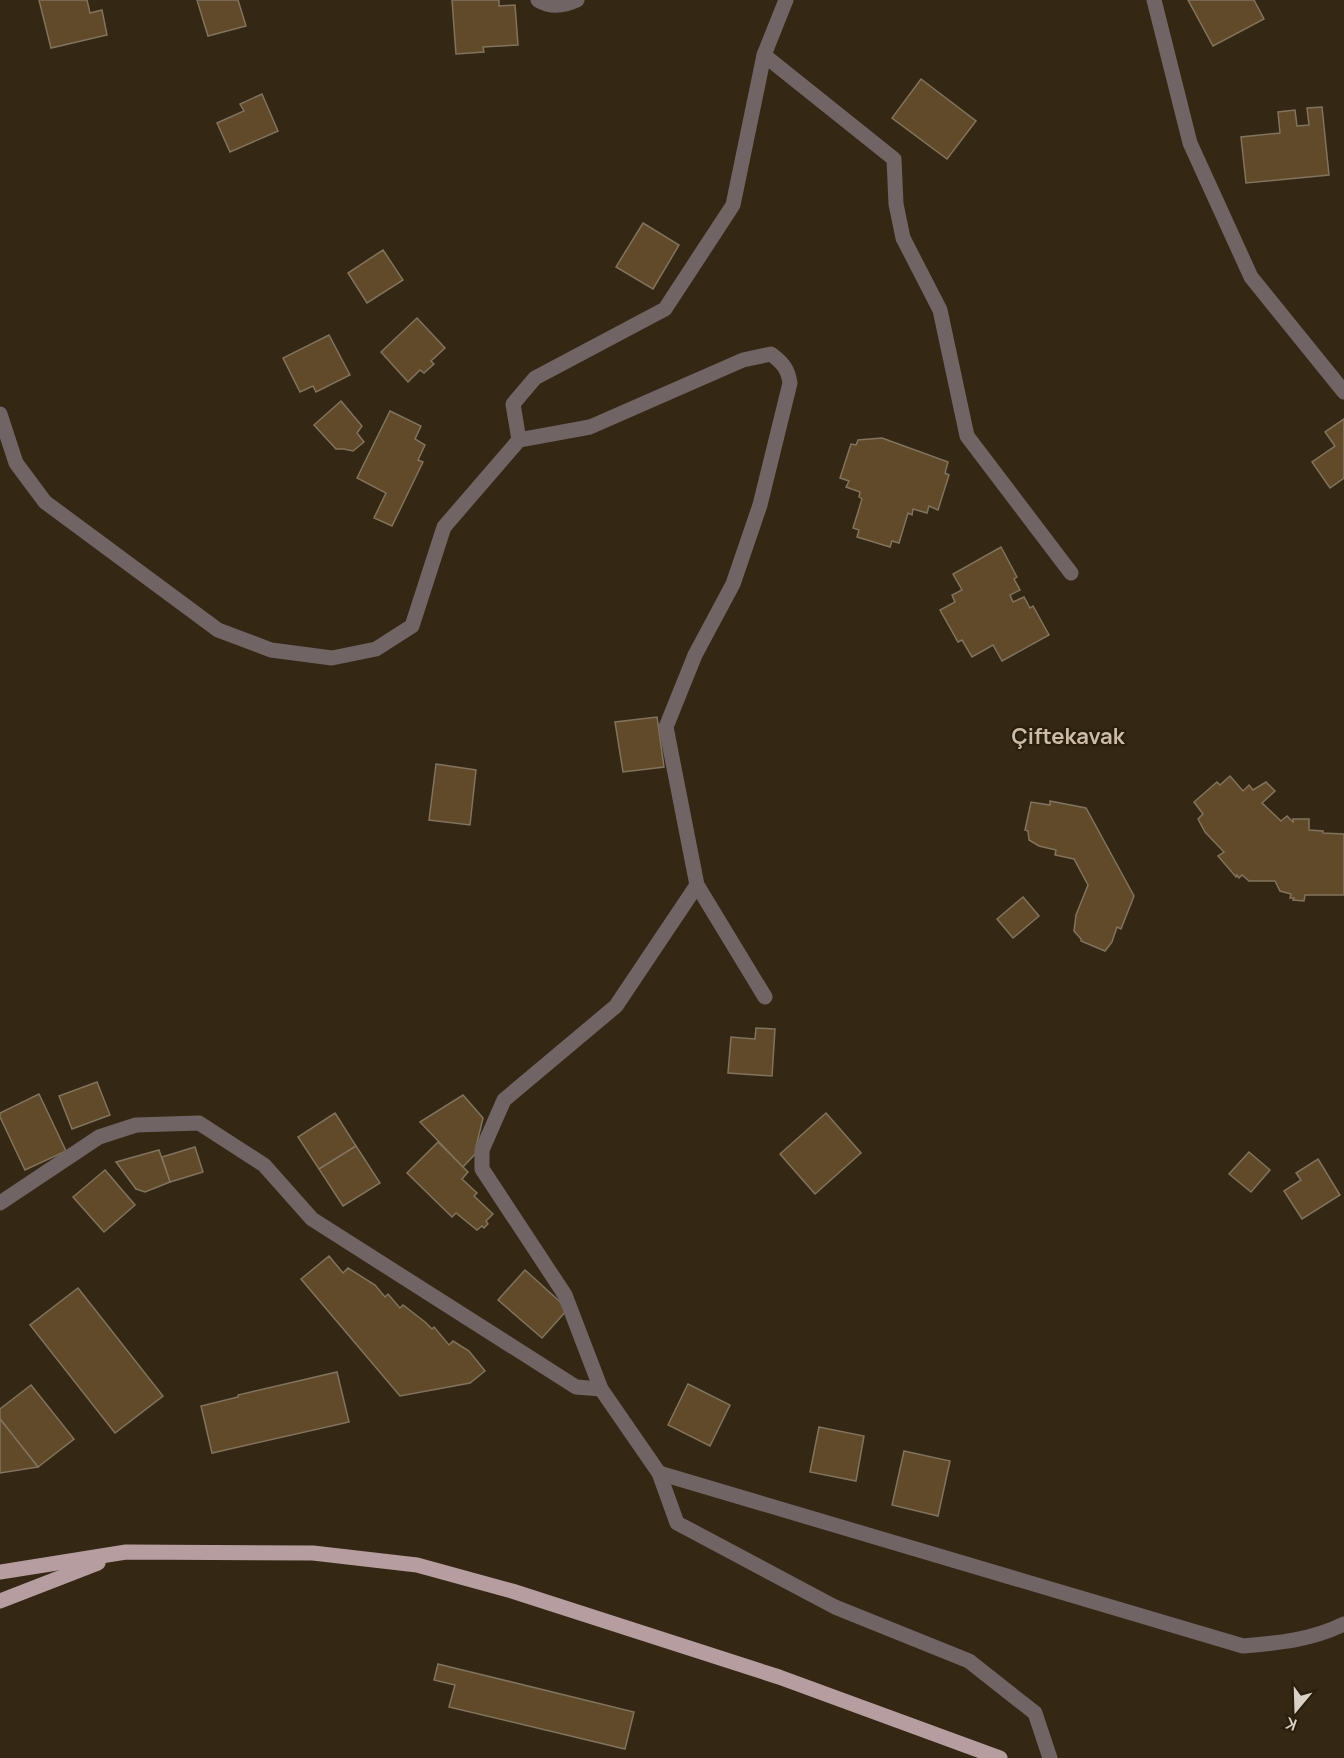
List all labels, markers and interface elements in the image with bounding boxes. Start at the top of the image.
district label: Çiftekavak [1012,721,1126,751]
north arrow [1266,1680,1326,1740]
text: K [1282,1712,1300,1736]

